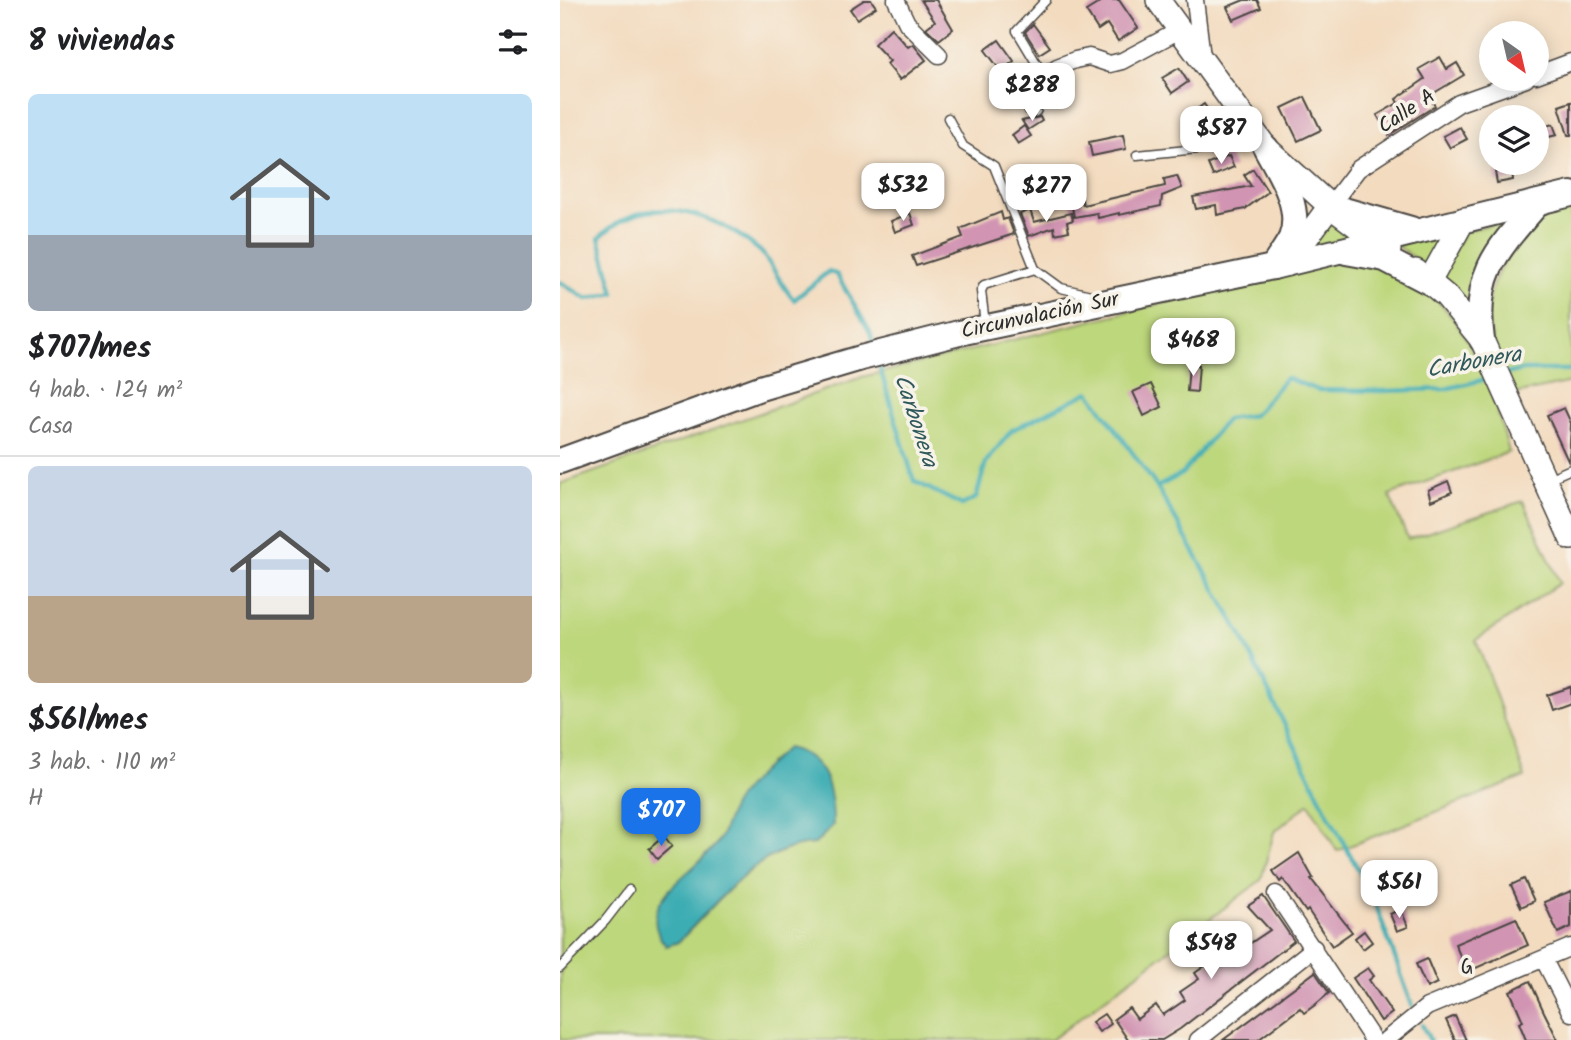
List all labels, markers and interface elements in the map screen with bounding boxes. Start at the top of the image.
text: 8 viviendas [28,18,175,66]
north arrow [1479,21,1549,91]
map controls [1479,21,1549,175]
icon: filters [494,23,532,61]
pin: $288 [991,64,1073,123]
text: $288 [1005,68,1059,104]
street label: Calle A [1371,81,1443,143]
button: layers [1479,105,1549,175]
pin: $587 [1180,106,1262,166]
text: $587 [1196,111,1246,147]
icon: home [217,140,343,266]
pin: $532 [862,164,944,223]
pin: $277 [1005,164,1087,224]
text: $532 [877,168,929,204]
text: $277 [1022,169,1070,205]
street label: Circunvalación Sur [958,283,1123,349]
pin: $468 [1152,318,1234,378]
text: $468 [1167,323,1219,359]
text: $707/mes [28,325,151,373]
water label: Carbonera [1424,337,1526,389]
water label: Carbonera [883,370,948,474]
text: 4 hab. · 124 m² [28,373,182,409]
text: Casa [28,409,73,445]
icon: home [217,512,343,638]
text: $561/mes [28,697,148,745]
text: 3 hab. · 110 m² [28,745,175,781]
text: H [28,781,43,817]
pin: $707 [620,788,702,848]
text: $707 [637,793,685,829]
pin: $561 [1358,860,1440,920]
text: $561 [1377,865,1421,901]
pin: $548 [1170,922,1252,981]
text: $548 [1185,926,1237,962]
street label: G [1455,950,1479,986]

